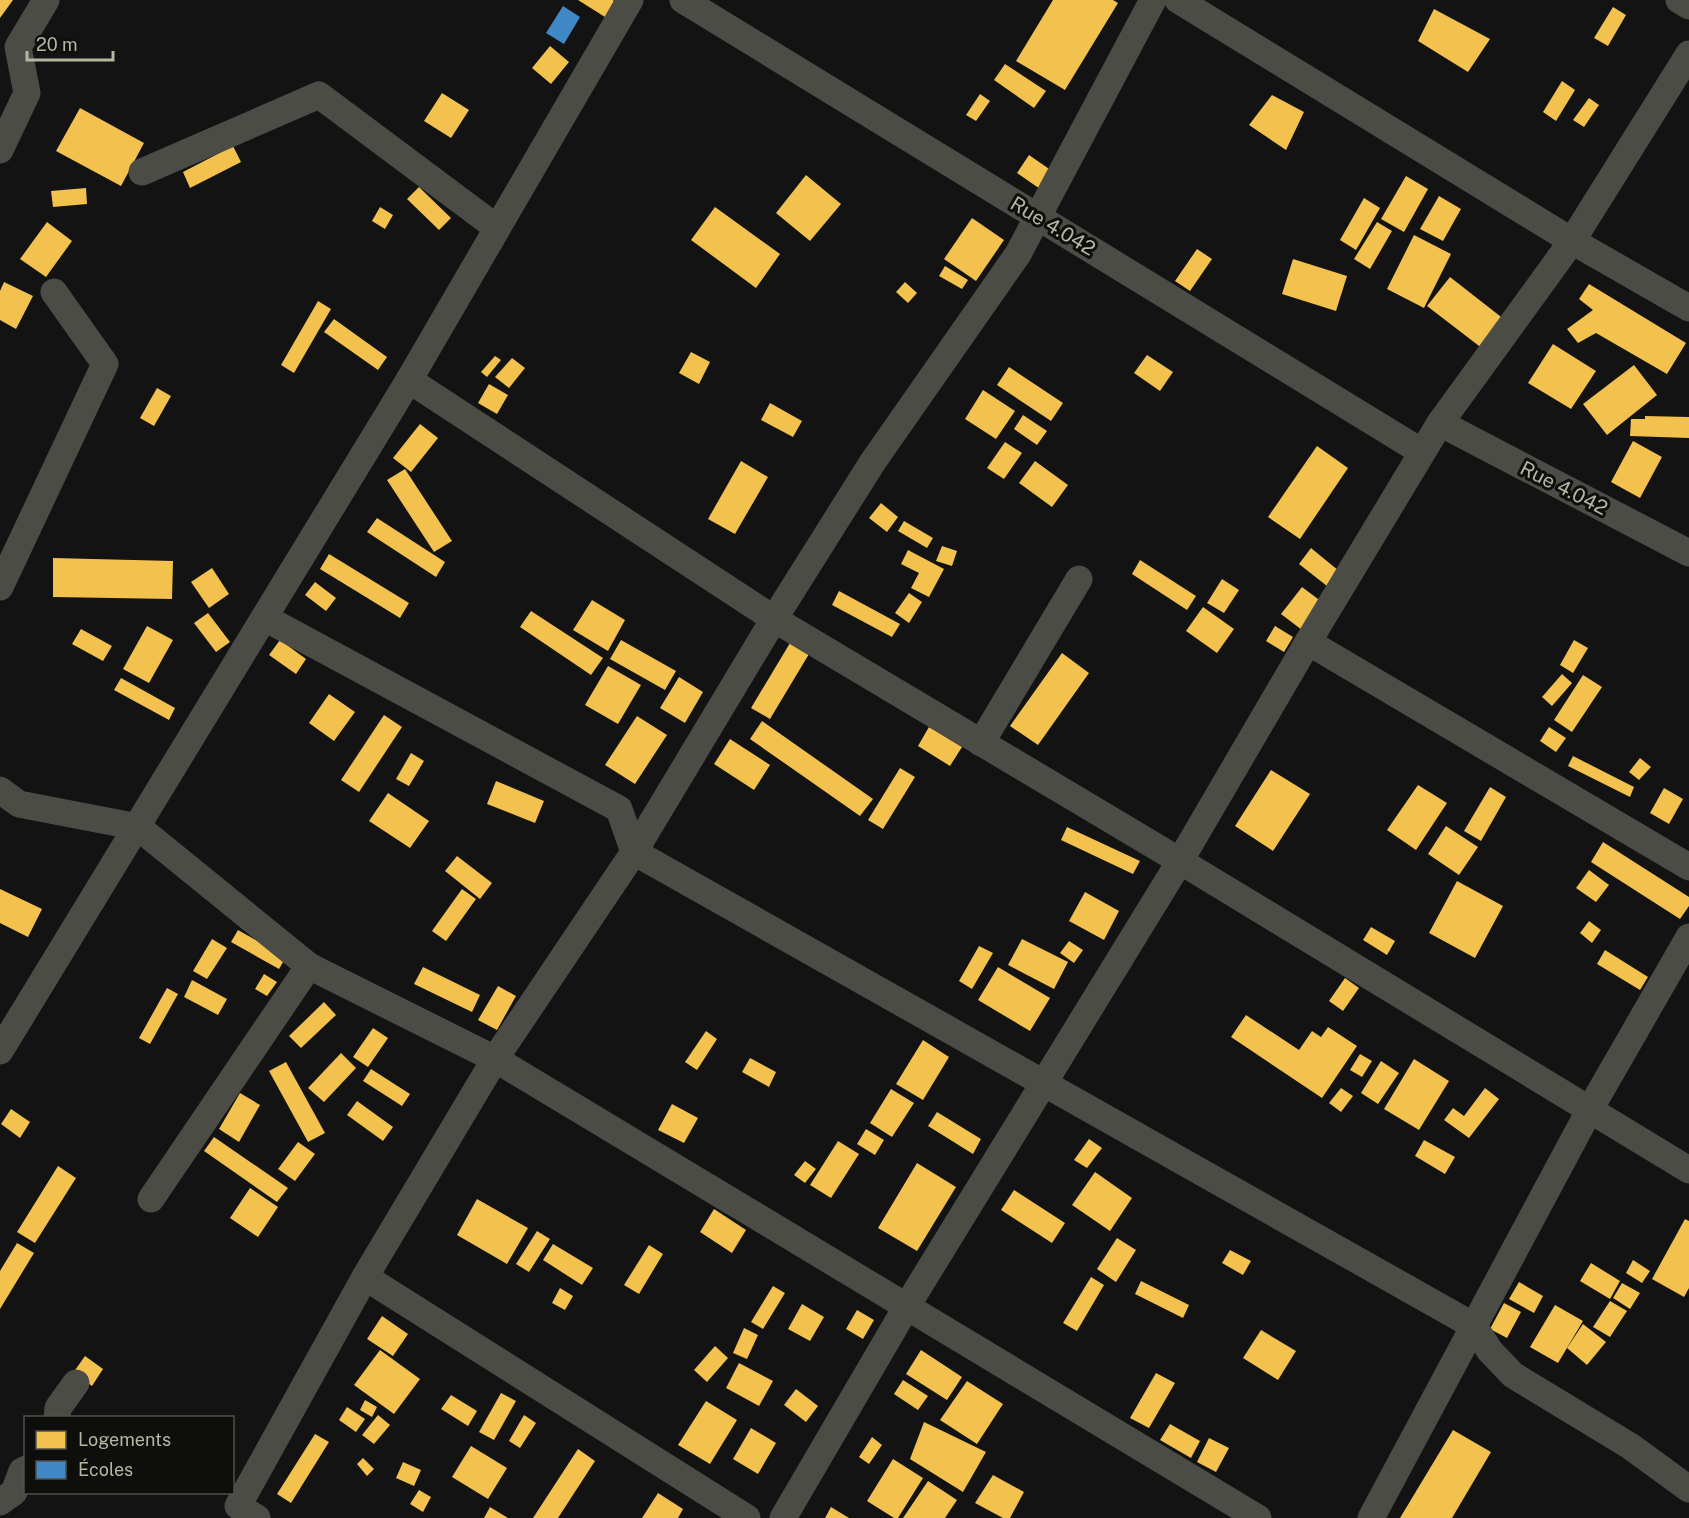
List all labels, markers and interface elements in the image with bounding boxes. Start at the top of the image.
scale bar [27,24,112,62]
text: 20 m [36,34,78,55]
street label: Rue 4.042 [1006,191,1100,261]
street label: Rue 4.042 [1516,456,1612,520]
legend [24,1416,234,1494]
text: Logements [78,1429,171,1450]
text: Écoles [78,1458,133,1480]

